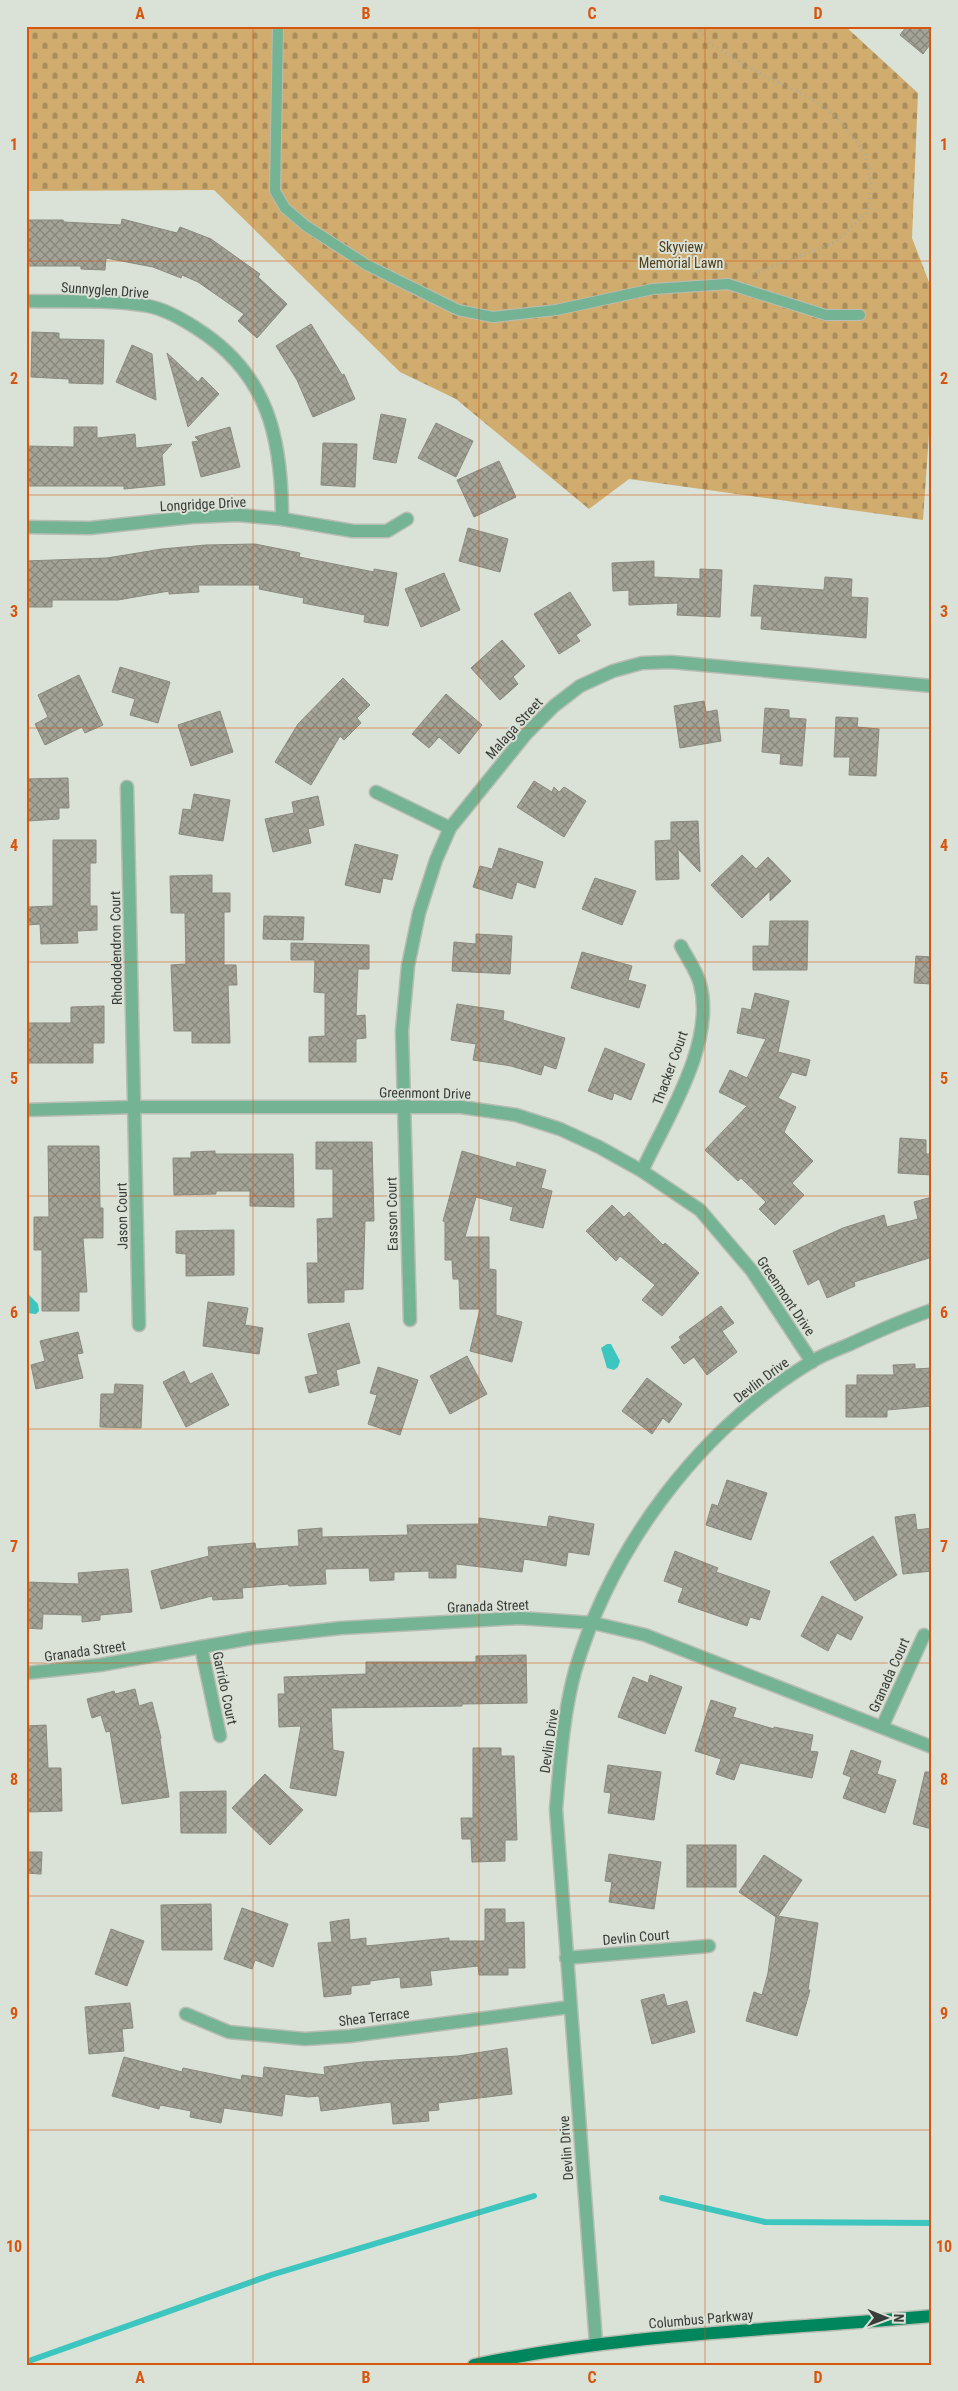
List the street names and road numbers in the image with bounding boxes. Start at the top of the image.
street label: Sunnyglen Drive [61,279,150,301]
street label: Longridge Drive [159,494,247,514]
street label: Malaga Street [482,694,546,762]
street label: Rhododendron Court [107,891,125,1005]
street label: Thacker Court [649,1029,691,1107]
street label: Greenmont Drive [379,1084,472,1102]
street label: Easson Court [383,1177,401,1251]
street label: Jason Court [113,1182,131,1250]
street label: Greenmont Drive [754,1253,819,1339]
street label: Devlin Drive [730,1354,792,1406]
street label: Granada Street [447,1597,529,1615]
street label: Granada Court [865,1635,913,1715]
street label: Granada Street [43,1637,127,1665]
street label: Garrido Court [209,1650,241,1726]
street label: Devlin Drive [537,1707,561,1774]
street label: Devlin Court [602,1926,670,1948]
street label: Shea Terrace [338,2005,411,2029]
street label: Devlin Drive [556,2115,576,2181]
street label: Columbus Parkway [648,2306,754,2332]

